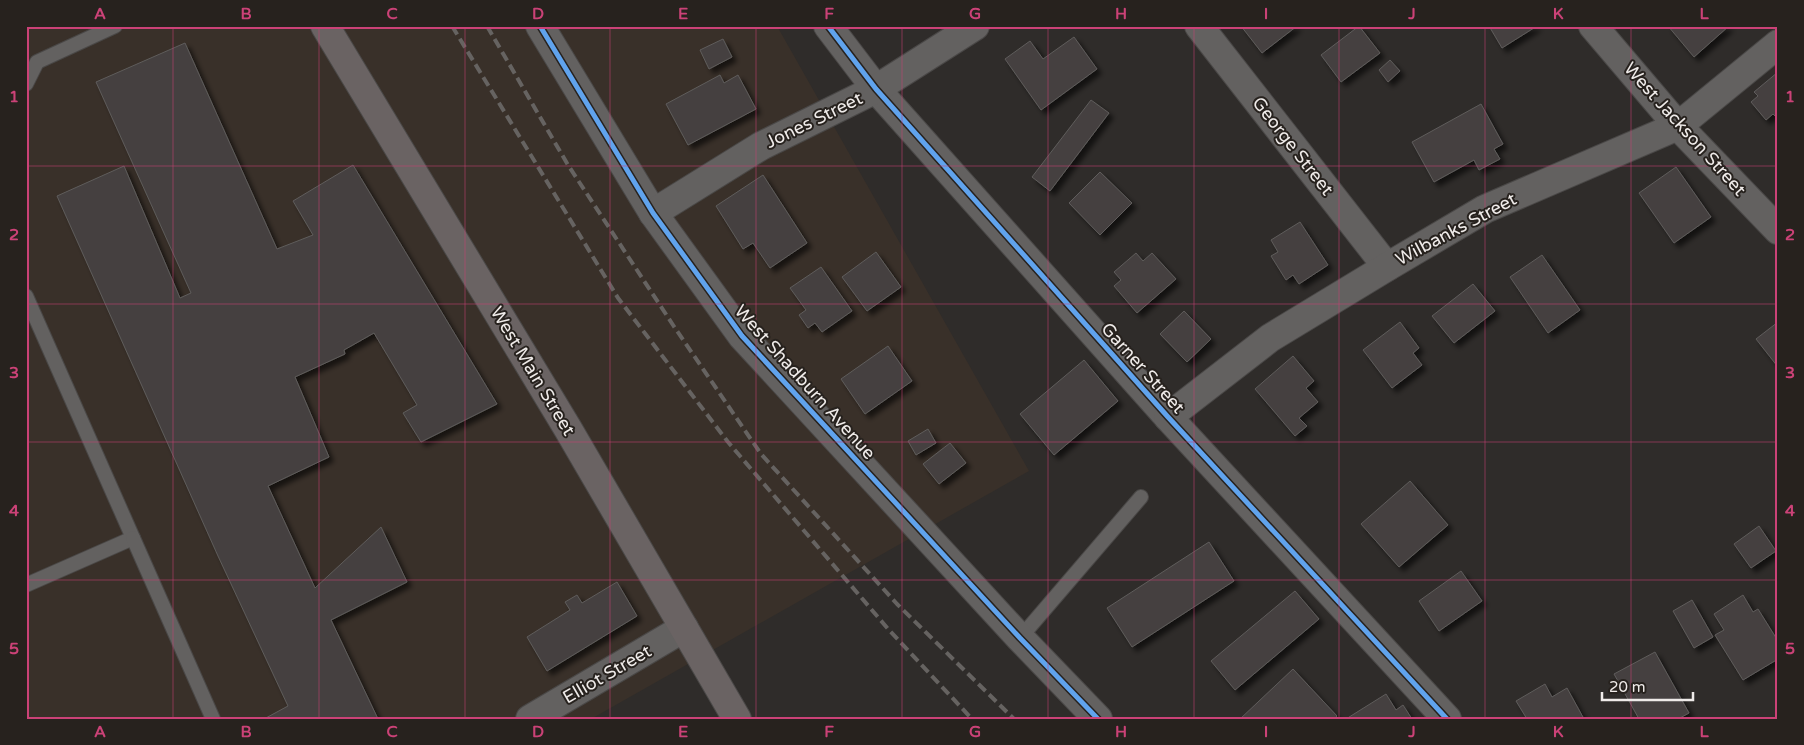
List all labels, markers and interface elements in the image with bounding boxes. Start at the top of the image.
text: A [94,4,106,24]
text: B [240,4,252,24]
text: C [386,4,398,24]
text: D [532,4,544,24]
text: E [678,4,688,24]
text: F [824,4,834,24]
text: G [969,4,981,24]
text: H [1115,4,1127,24]
text: I [1264,4,1268,24]
text: J [1407,4,1416,24]
text: K [1553,4,1564,24]
text: L [1699,4,1709,24]
street label: West Jackson Street [1619,58,1751,200]
text: 1 [9,87,19,107]
street label: Jones Street [762,87,866,153]
text: 1 [1785,87,1795,107]
street label: George Street [1248,92,1338,200]
street label: Wilbanks Street [1392,188,1520,270]
text: 2 [9,225,19,245]
text: 2 [1785,225,1795,245]
street label: West Shadburn Avenue [730,300,880,464]
street label: West Main Street [486,302,580,440]
street label: Garner Street [1096,318,1190,418]
text: 3 [9,363,19,383]
text: 3 [1785,363,1795,383]
text: 4 [9,501,19,521]
text: 4 [1785,501,1795,521]
text: 5 [9,639,19,659]
text: 5 [1785,639,1795,659]
street label: Elliot Street [559,640,655,708]
scale bar [1602,670,1693,702]
text: 20 m [1609,678,1646,696]
text: A [94,722,106,742]
text: B [240,722,252,742]
text: C [386,722,398,742]
text: D [532,722,544,742]
text: E [678,722,688,742]
text: F [824,722,834,742]
text: G [969,722,981,742]
text: H [1115,722,1127,742]
text: I [1264,722,1268,742]
text: J [1407,722,1416,742]
text: K [1553,722,1564,742]
text: L [1699,722,1709,742]

